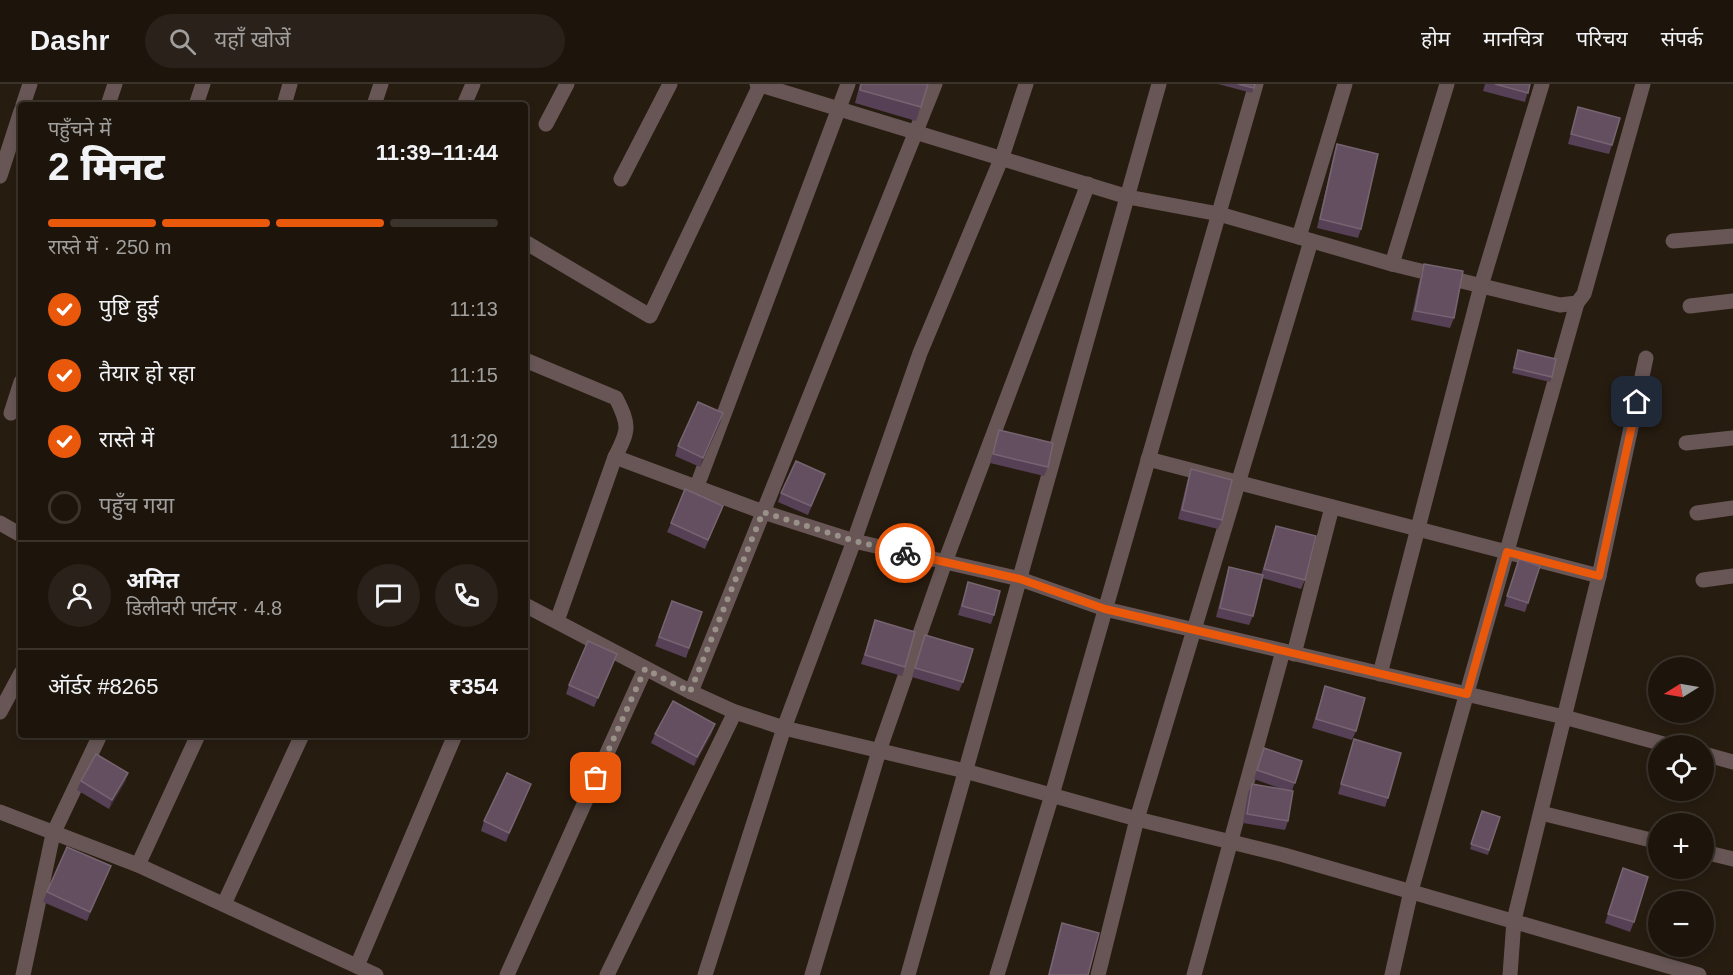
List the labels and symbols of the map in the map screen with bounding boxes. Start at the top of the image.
pin [1611,376,1662,427]
courier [875,523,935,583]
north arrow [1648,657,1714,723]
pin [570,752,621,803]

